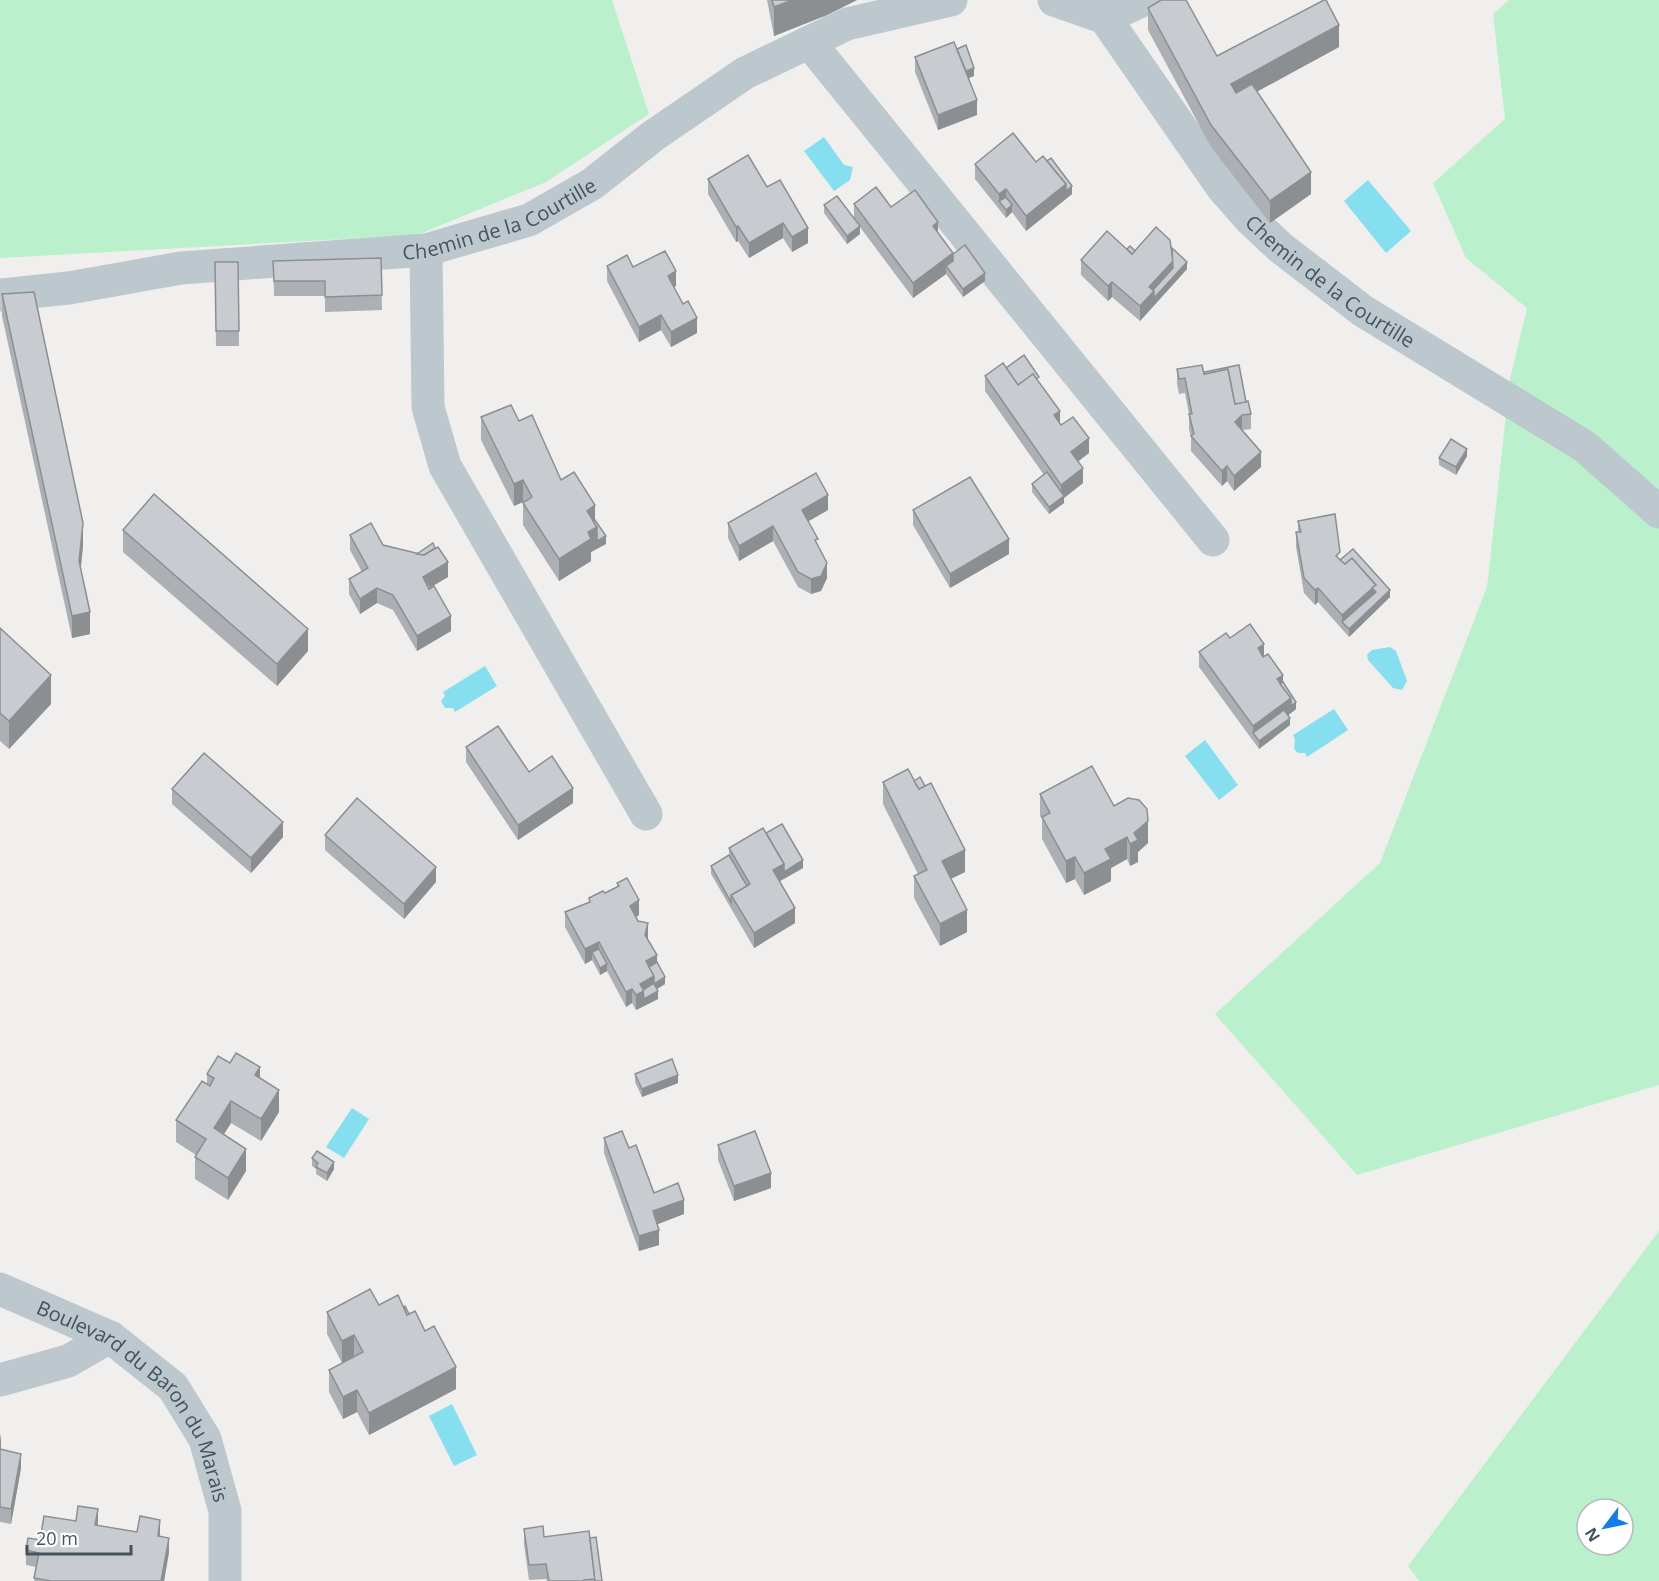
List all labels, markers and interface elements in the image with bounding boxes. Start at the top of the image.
street label: Chemin de la Courtille [401,171,601,265]
street label: Chemin de la Courtille [1240,208,1420,353]
street label: Boulevard du Baron du Marais [33,1293,235,1505]
north arrow [1575,1497,1635,1557]
scale bar [27,1518,130,1556]
text: N [1580,1524,1605,1546]
text: 20 m [36,1526,78,1550]

